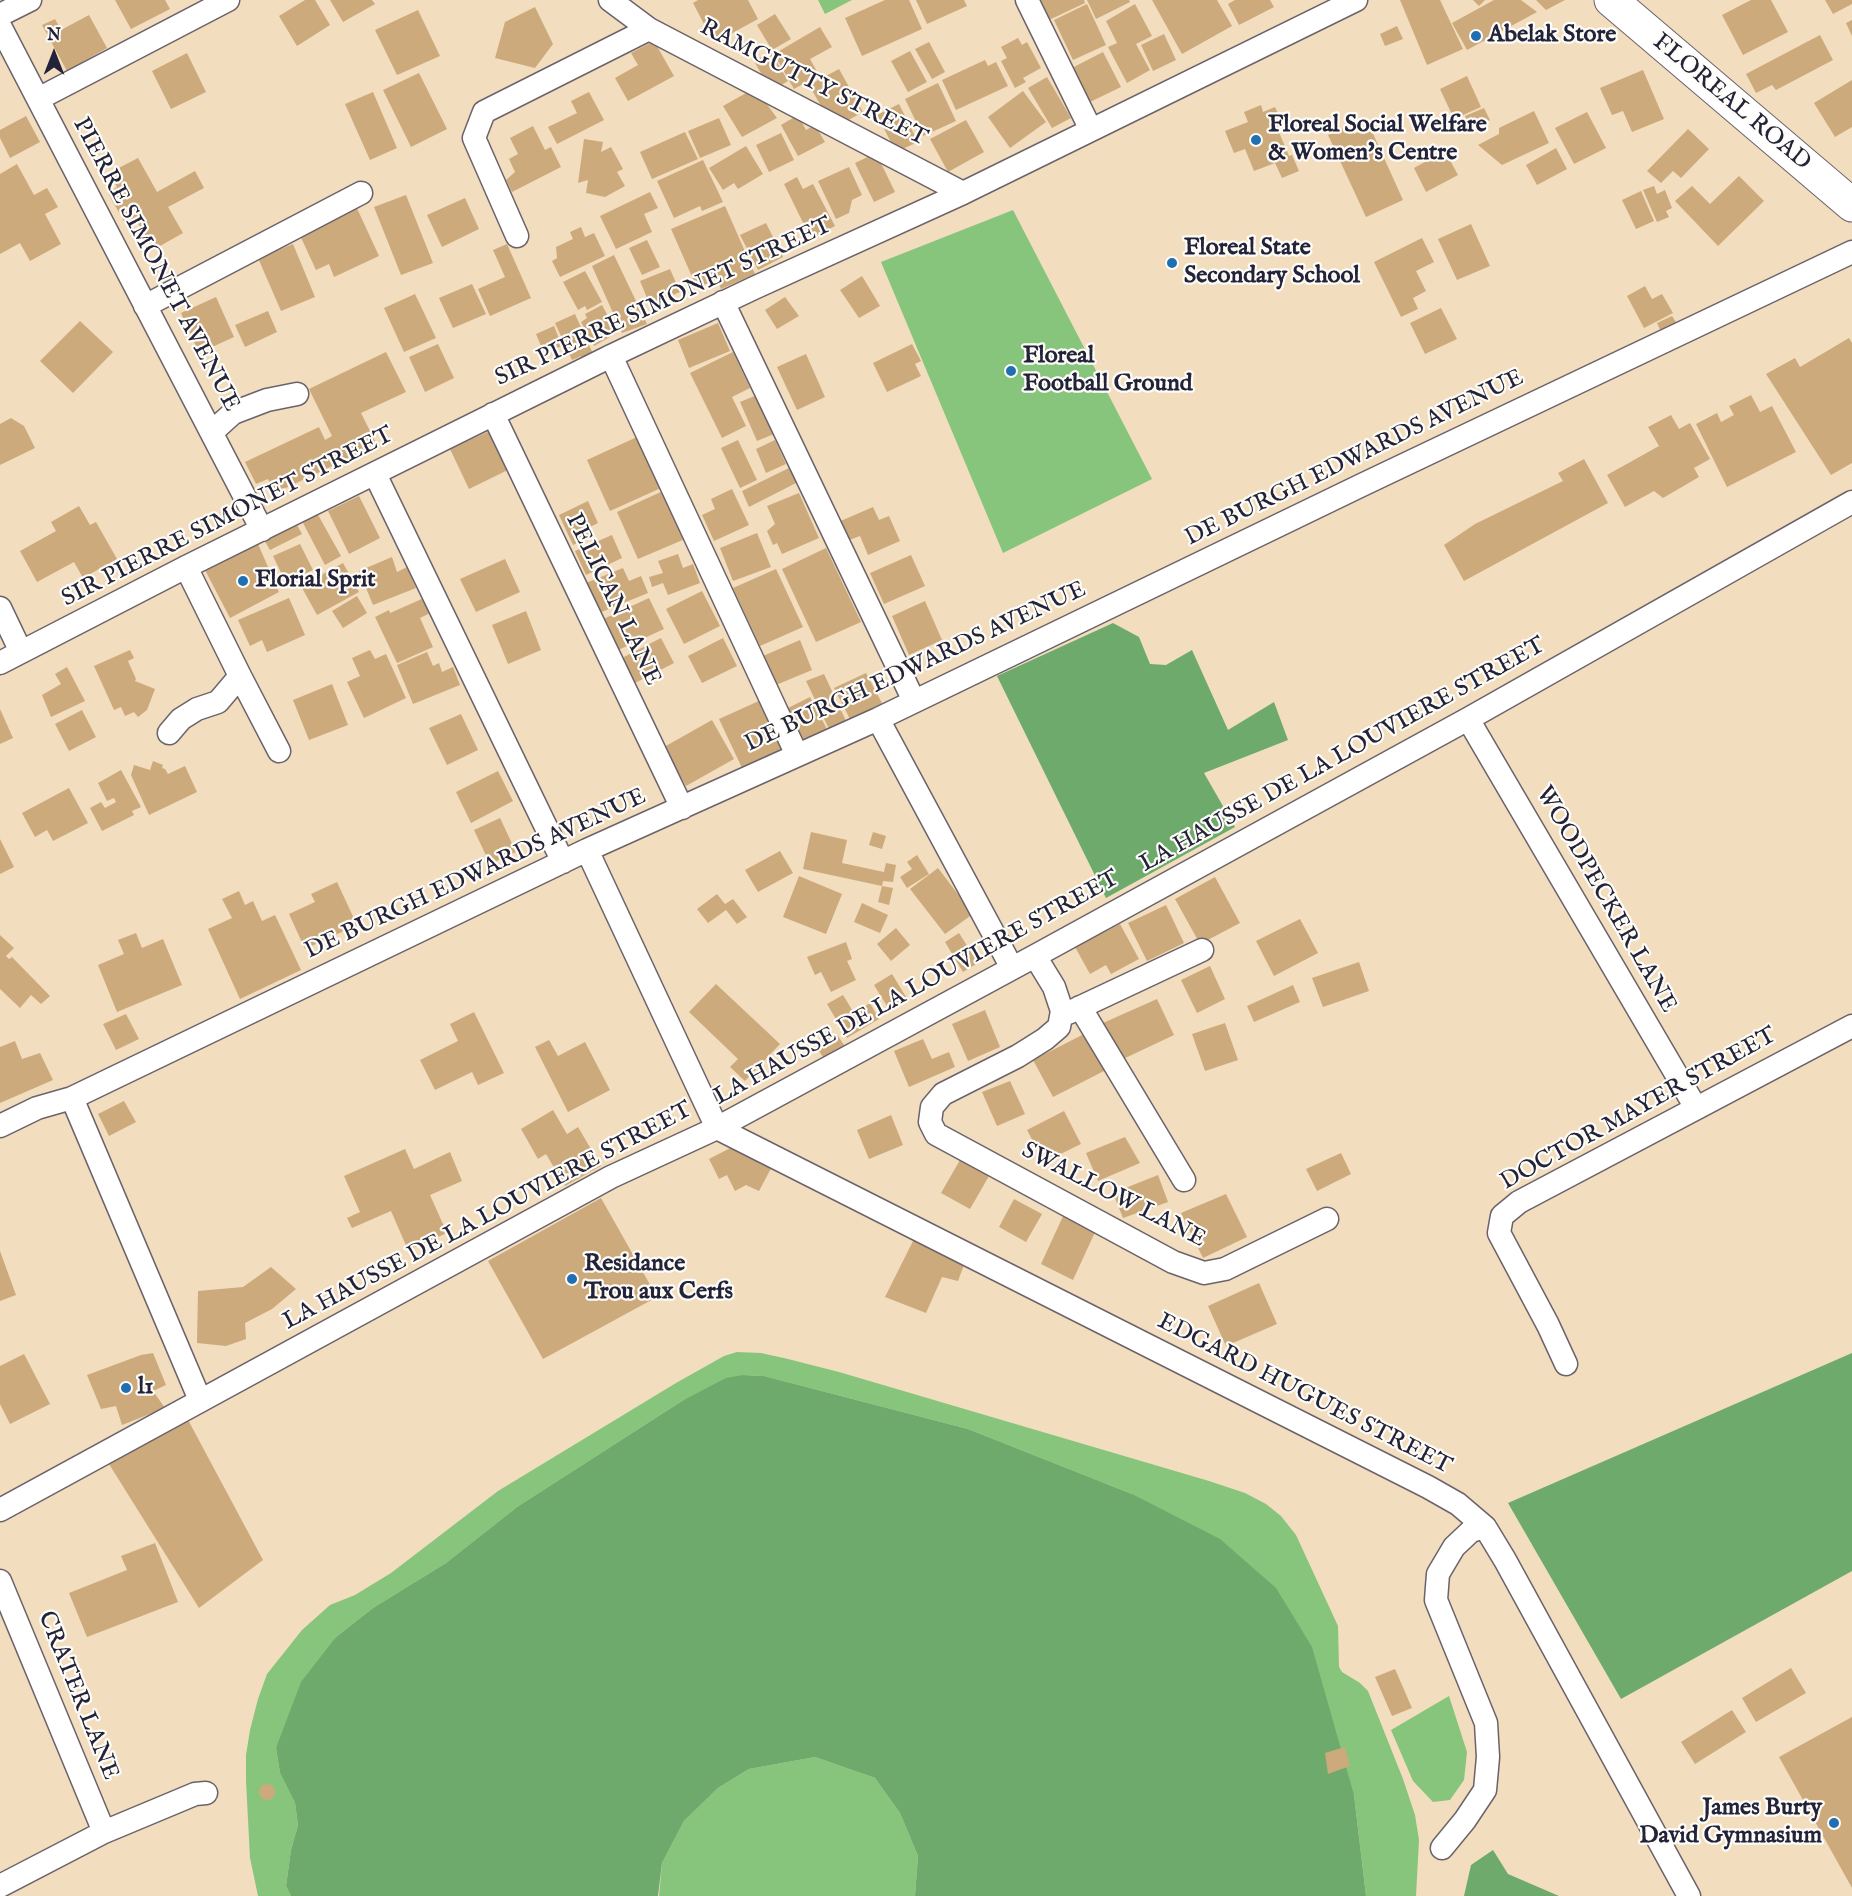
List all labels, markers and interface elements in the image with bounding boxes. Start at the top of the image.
street label: RAMGUTTY STREET [694,14,932,154]
place label: Abelak Store [1488,22,1616,50]
north arrow [24,24,84,84]
text: N [47,26,61,46]
street label: FLOREAL ROAD [1646,28,1816,178]
marker: Abelak Store [1469,29,1483,43]
place label: Floreal Social Welfare & Women's Centre [1268,112,1487,168]
street label: PIERRE SIMONET AVENUE [65,113,245,417]
marker: Floreal Social Welfare & Women's Centre [1249,133,1263,147]
street label: SIR PIERRE SIMONET STREET [491,212,837,394]
place label: Floreal State Secondary School [1184,235,1360,291]
marker: Floreal State Secondary School [1165,256,1179,270]
place label: Floreal Football Ground [1023,343,1192,399]
marker: Floreal Football Ground [1004,364,1018,378]
street label: DE BURGH EDWARDS AVENUE [1181,364,1529,554]
street label: SIR PIERRE SIMONET STREET [57,422,399,614]
street label: PELICAN LANE [558,509,666,691]
place label: Florial Sprit [255,567,376,595]
marker: Florial Sprit [236,574,250,588]
street label: DE BURGH EDWARDS AVENUE [741,576,1091,760]
street label: LA HAUSSE DE LA LOUVIERE STREET [1135,632,1551,880]
street label: WOODPECKER LANE [1528,782,1682,1018]
street label: DE BURGH EDWARDS AVENUE [301,783,651,967]
street label: LA HAUSSE DE LA LOUVIERE STREET [709,865,1125,1113]
street label: DOCTOR MAYER STREET [1496,1022,1782,1198]
street label: LA HAUSSE DE LA LOUVIERE STREET [279,1097,697,1337]
street label: SWALLOW LANE [1016,1137,1210,1255]
place label: Residance Trou aux Cerfs [584,1251,733,1307]
marker: Residance Trou aux Cerfs [565,1272,579,1286]
street label: EDGARD HUGUES STREET [1152,1308,1456,1482]
place label: l1 [138,1374,154,1402]
marker: l1 [119,1381,133,1395]
street label: CRATER LANE [30,1608,124,1784]
place label: James Burty David Gymnasium [1639,1795,1822,1851]
marker: James Burty David Gymnasium [1827,1816,1841,1830]

